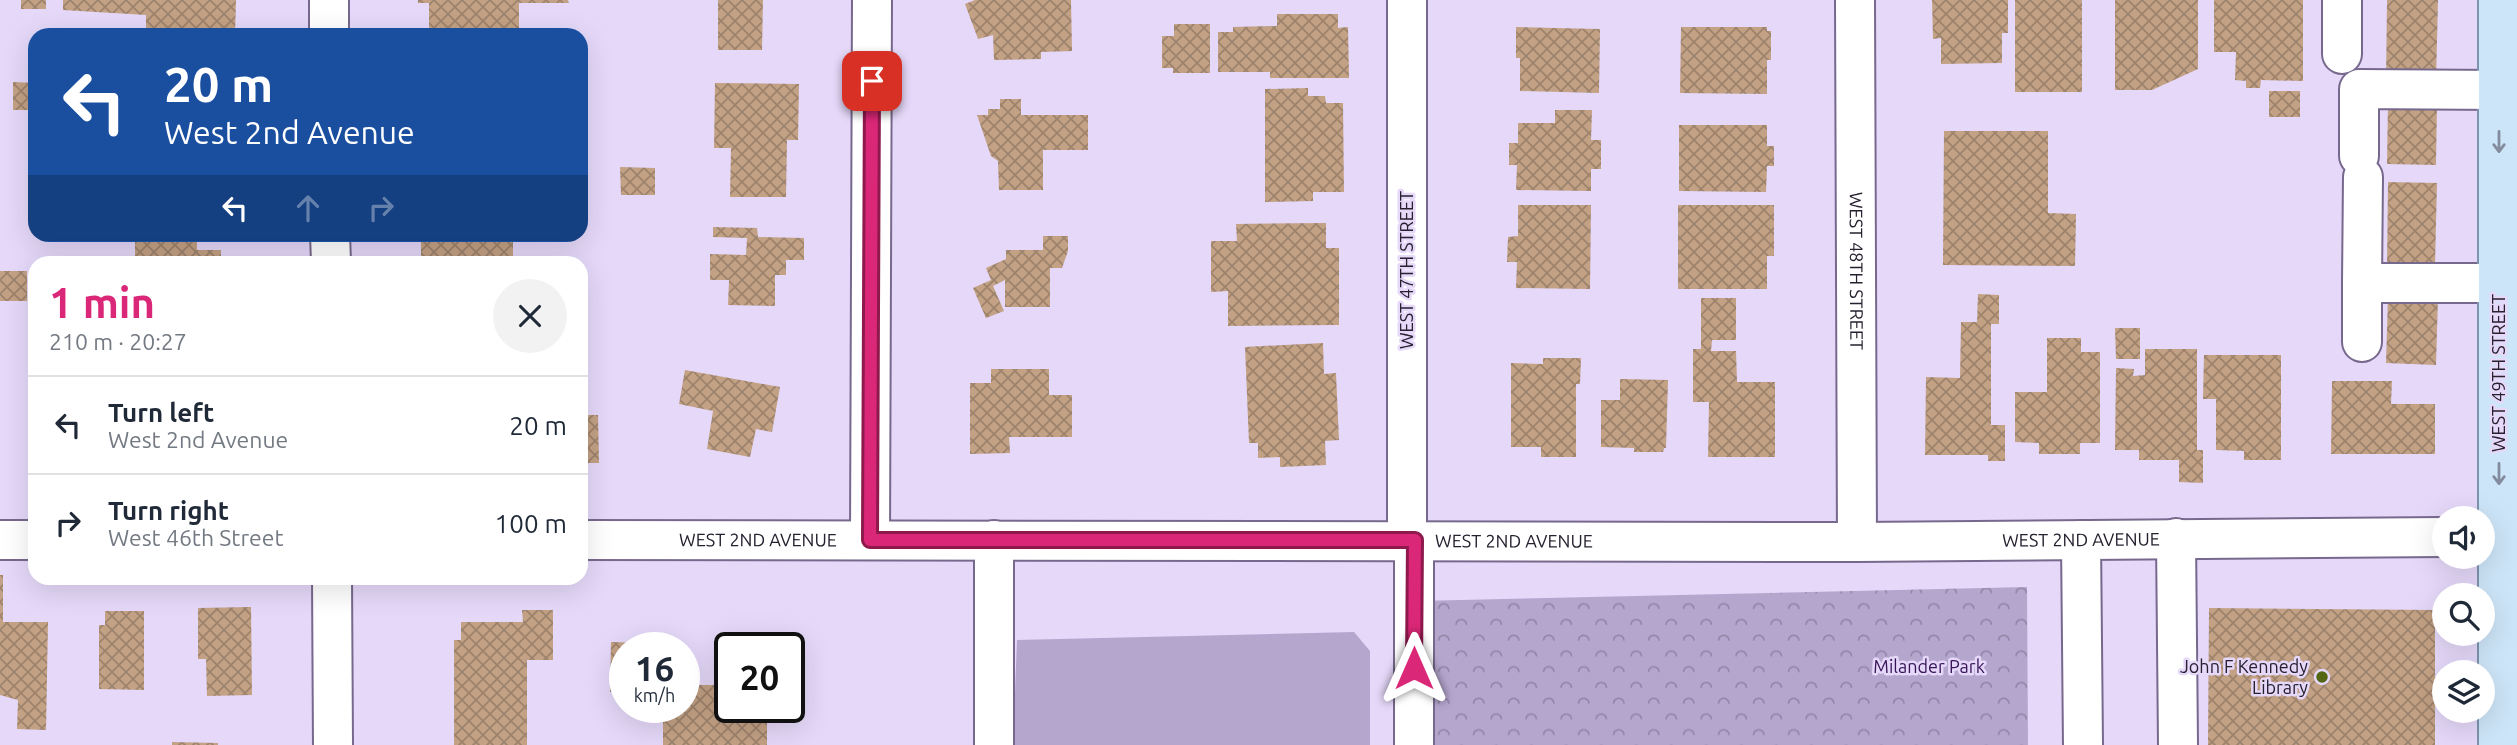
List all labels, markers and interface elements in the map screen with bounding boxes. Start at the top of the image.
pin [842,51,902,111]
icon: left [49,56,140,147]
text: 20 m [164,56,273,111]
icon: arrive [853,62,891,100]
text: West 2nd Avenue [164,114,415,150]
one-way arrow [2492,130,2506,153]
icon: left [216,189,254,227]
icon: ahead [289,189,327,227]
icon: right [362,189,400,227]
street label: WEST 47TH STREET [1396,191,1416,349]
street label: WEST 48TH STREET [1847,192,1867,350]
text: 1 min [49,279,155,326]
button: close [493,279,567,353]
street label: WEST 49TH STREET [2488,294,2508,452]
text: 210 m · 20:27 [49,329,187,354]
text: Turn left [108,398,214,427]
icon: left [49,406,87,444]
text: 20 m [509,411,567,440]
text: West 2nd Avenue [108,427,288,452]
one-way arrow [2492,462,2506,485]
text: Turn right [108,496,229,525]
icon: right [49,504,87,542]
map controls [2432,506,2495,723]
button: sound [2432,506,2495,569]
text: 100 m [495,509,567,538]
text: West 46th Street [108,525,284,550]
street label: WEST 2ND AVENUE [2002,528,2160,550]
street label: WEST 2ND AVENUE [679,529,837,549]
street label: WEST 2ND AVENUE [1435,530,1593,551]
button: search [2432,583,2495,646]
position arrow [1377,631,1451,705]
speed limit sign: 20 [714,632,805,723]
text: 16 [635,648,674,688]
park label: Milander Park [1873,656,1985,676]
place label: John F Kennedy Library [2180,656,2308,697]
button: layers [2432,660,2495,723]
marker: John F Kennedy Library [2314,669,2330,685]
text: km/h [634,685,675,705]

